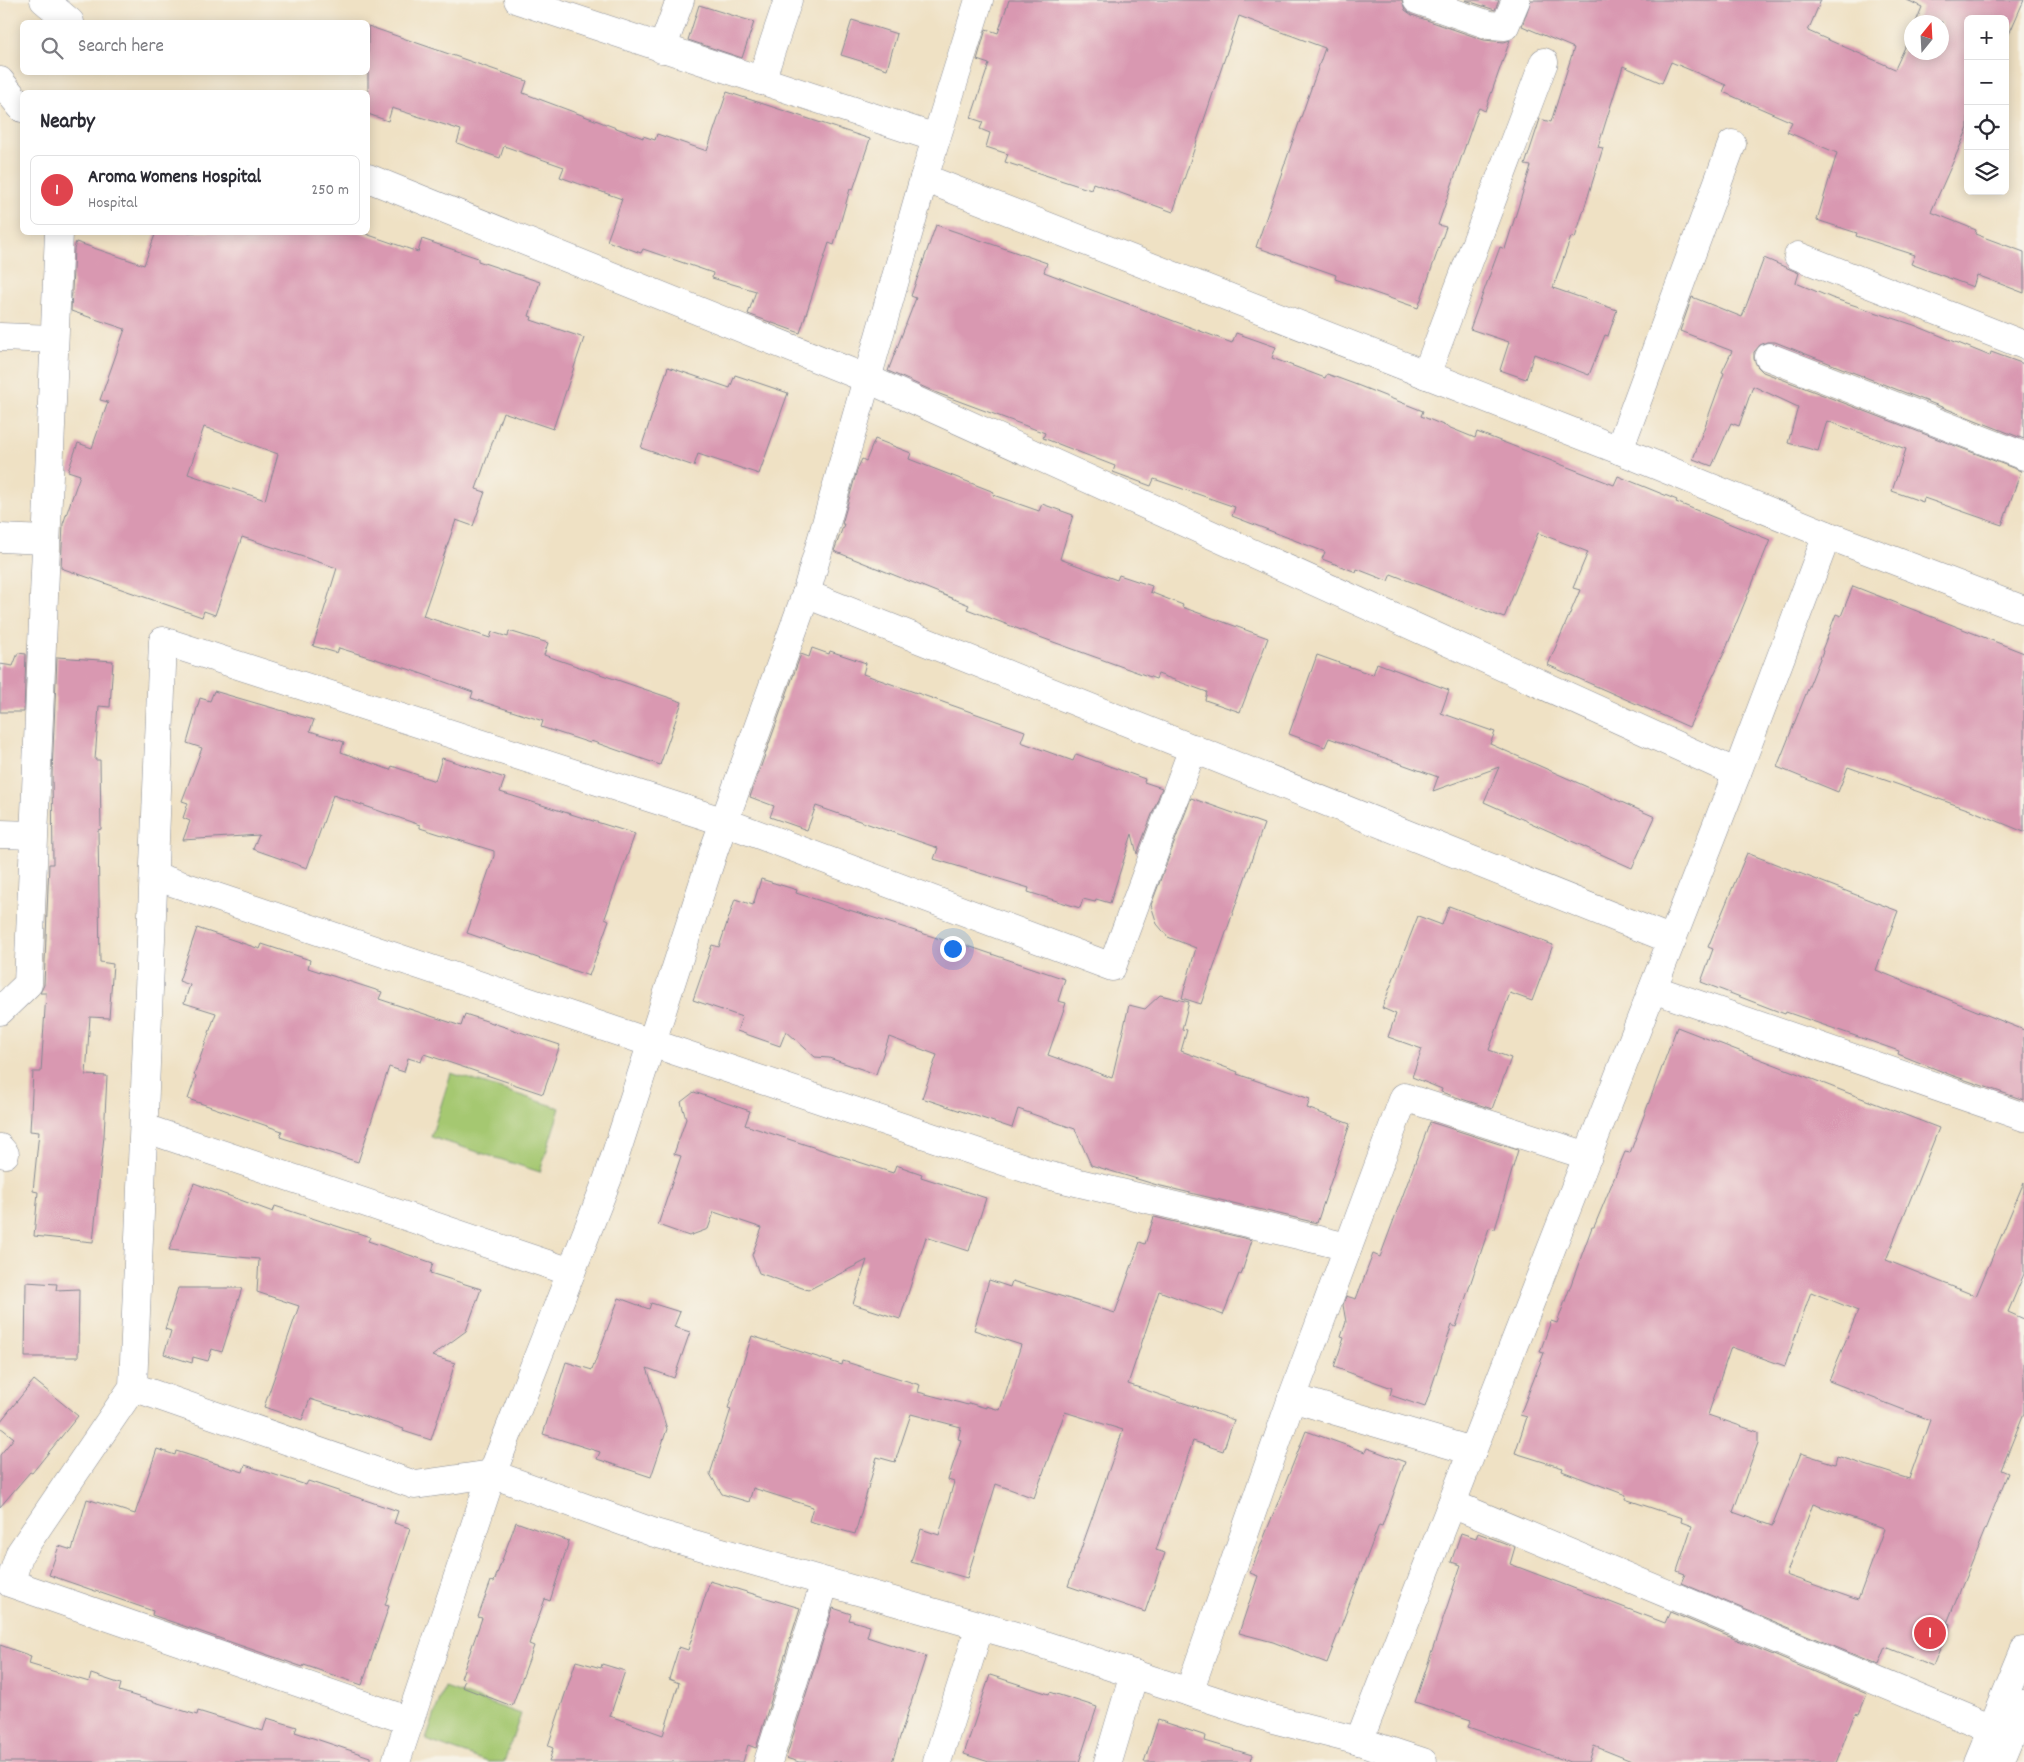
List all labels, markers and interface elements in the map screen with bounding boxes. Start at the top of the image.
north arrow [1904,15,1949,60]
map controls [1964,15,2009,195]
button: + [1964,15,2009,60]
search box [20,20,370,75]
icon: search [38,34,66,62]
text: Search here [78,34,164,61]
button: − [1964,60,2009,105]
button: locate [1964,105,2009,150]
text: Nearby [40,108,95,138]
button: layers [1964,150,2009,195]
text: Aroma Womens Hospital [88,165,261,192]
text: 1 [55,179,59,202]
text: 250 m [311,179,349,202]
text: Hospital [88,192,138,215]
your location [940,936,966,962]
pin: 1 [1914,1614,1946,1652]

